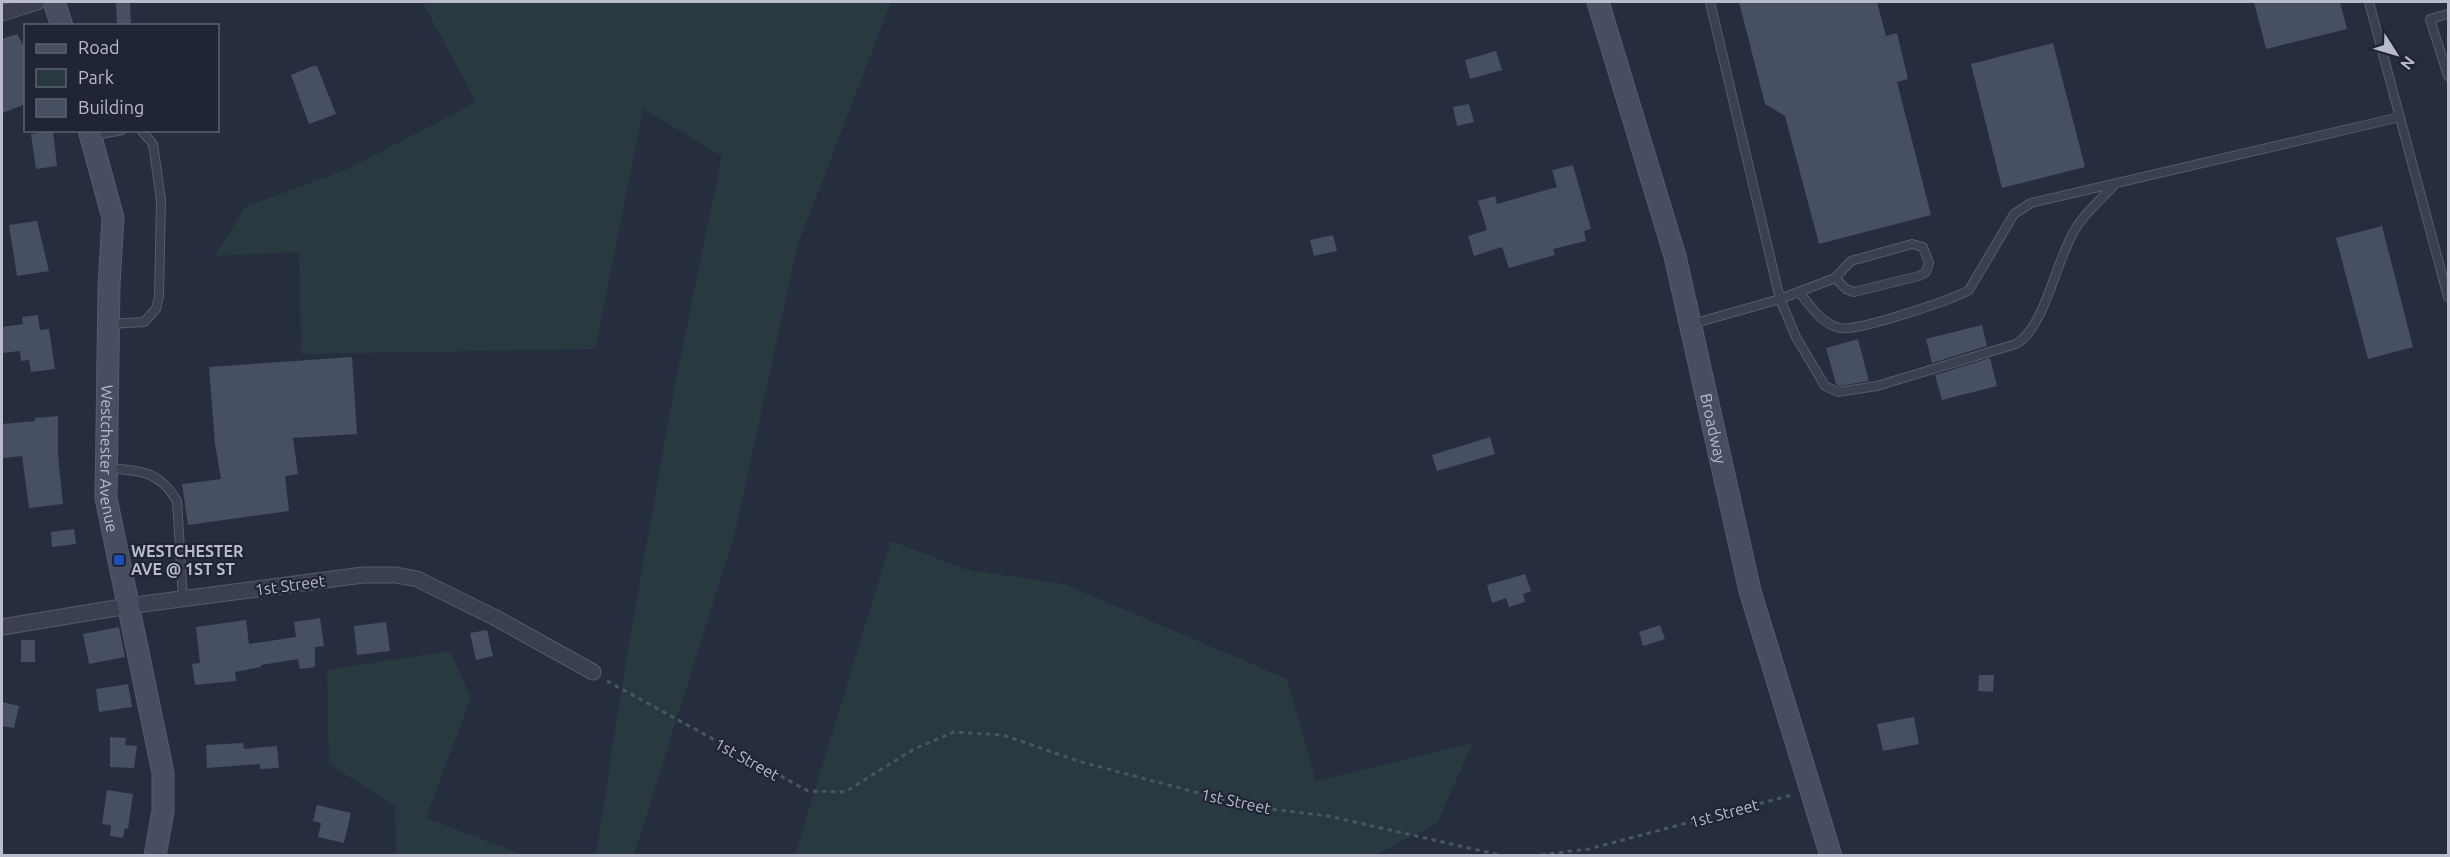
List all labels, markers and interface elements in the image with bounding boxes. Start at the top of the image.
legend [24,24,219,132]
north arrow [2366,24,2426,84]
text: Road [78,37,120,57]
text: N [2397,53,2419,73]
text: Park [78,67,114,87]
text: Building [78,97,144,117]
street label: Westchester Avenue [97,385,122,534]
street label: Broadway [1697,391,1730,465]
place label: WESTCHESTER AVE @ 1ST ST [131,542,244,578]
marker: WESTCHESTER AVE @ 1ST ST [112,553,126,567]
street label: 1st Street [254,571,327,599]
street label: 1st Street [712,734,783,784]
street label: 1st Street [1200,785,1273,817]
street label: 1st Street [1688,795,1761,831]

